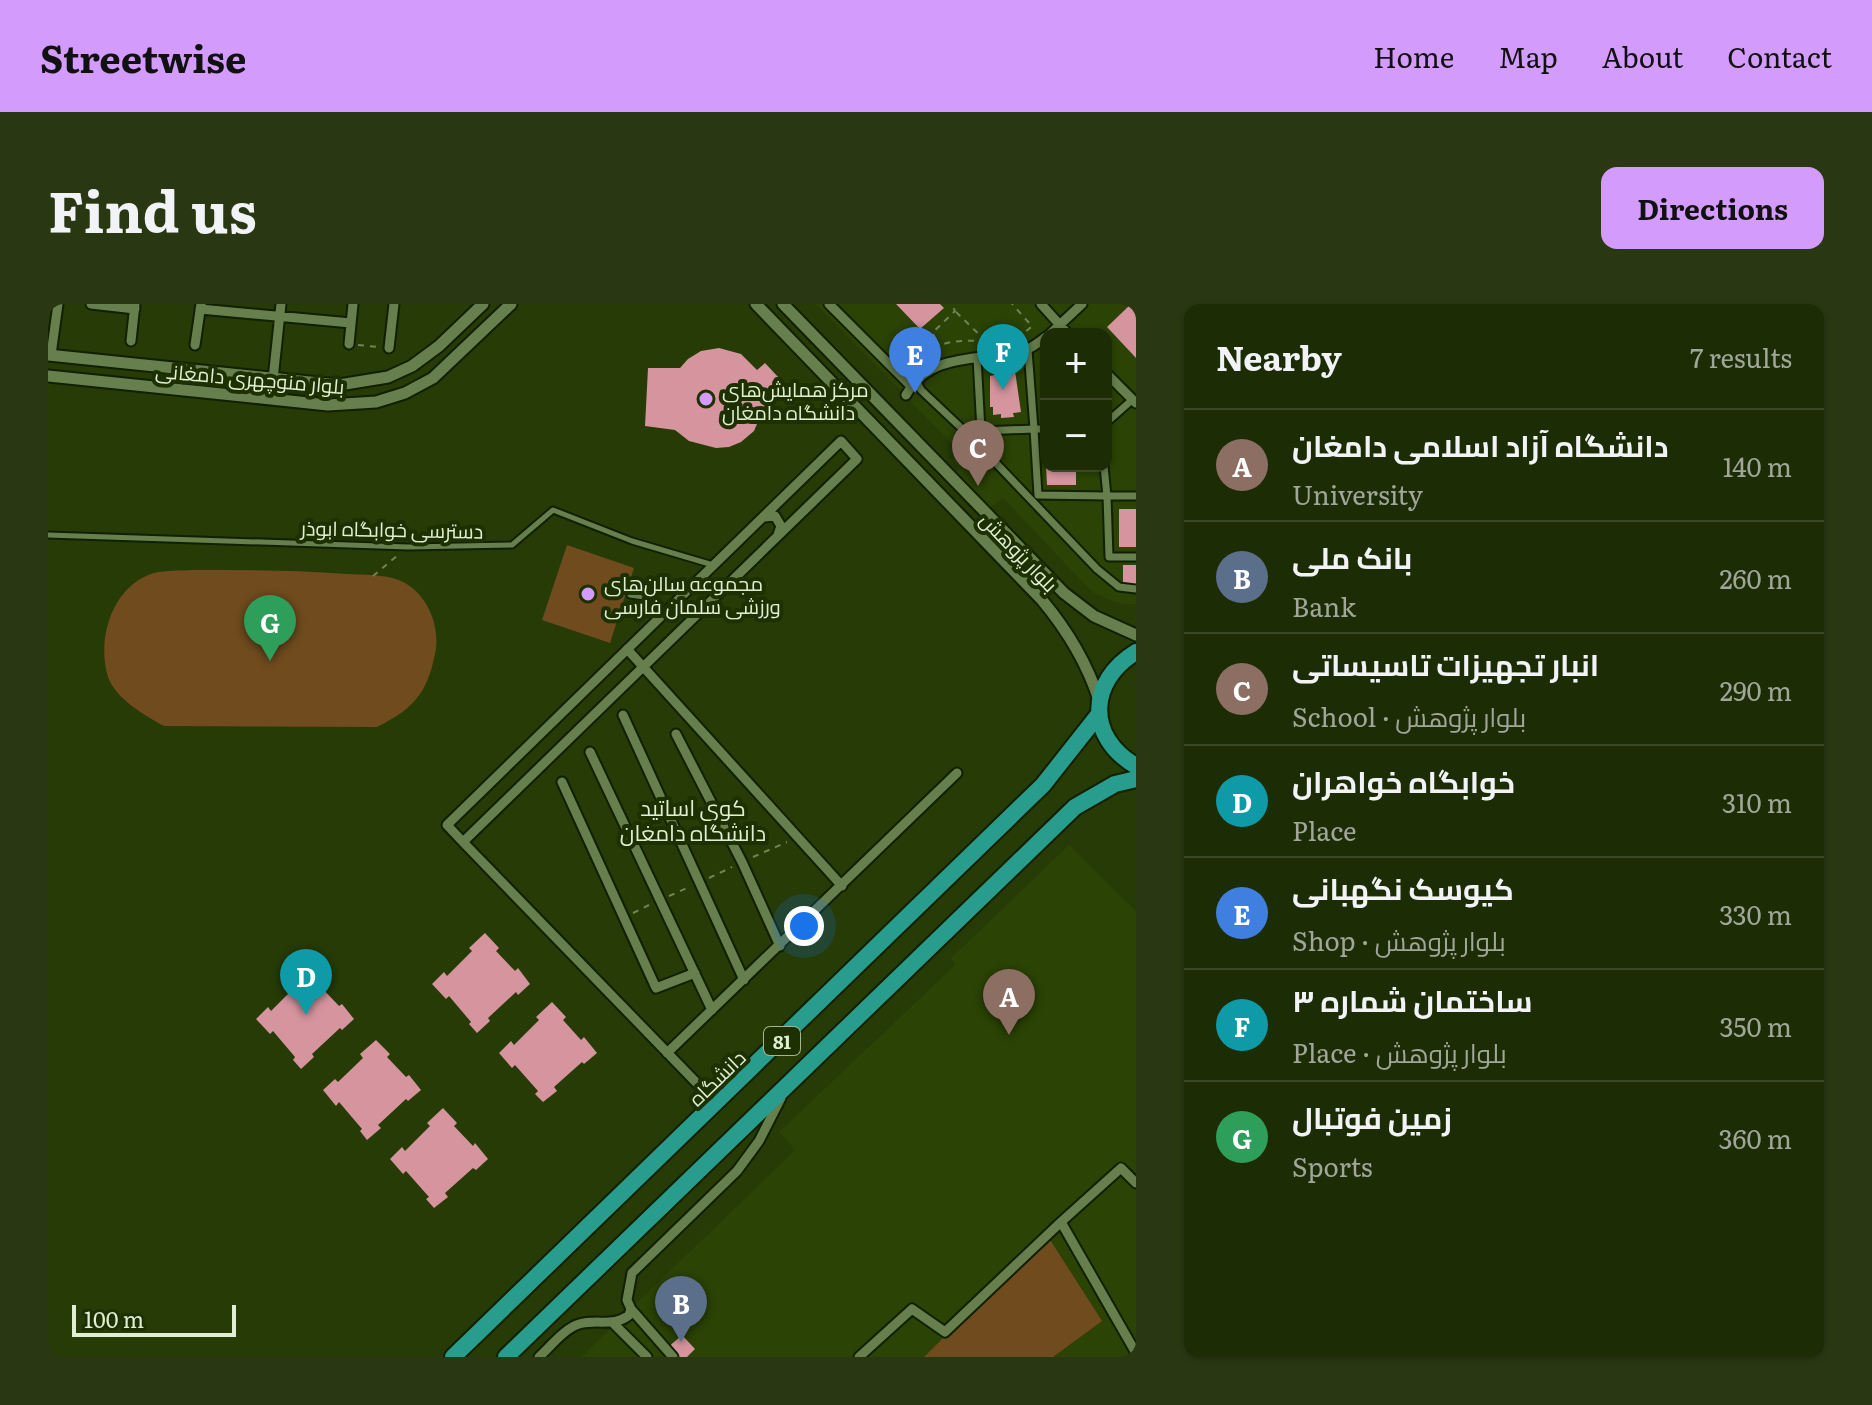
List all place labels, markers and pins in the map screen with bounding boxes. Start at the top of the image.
pin: F [977,324,1029,390]
pin: E [889,327,941,393]
place label: مرکز همایش‌های دانشگاه دامغان [722,373,869,426]
marker: مرکز همایش‌های دانشگاه دامغان [697,390,715,408]
pin: C [952,420,1004,486]
place label: مجموعه سالن‌های ورزشی سلمان فارسی [604,567,781,620]
marker: مجموعه سالن‌های ورزشی سلمان فارسی [579,585,597,603]
pin: G [244,595,296,661]
pin: D [280,949,332,1015]
pin: A [983,969,1035,1035]
pin: B [655,1276,707,1342]

